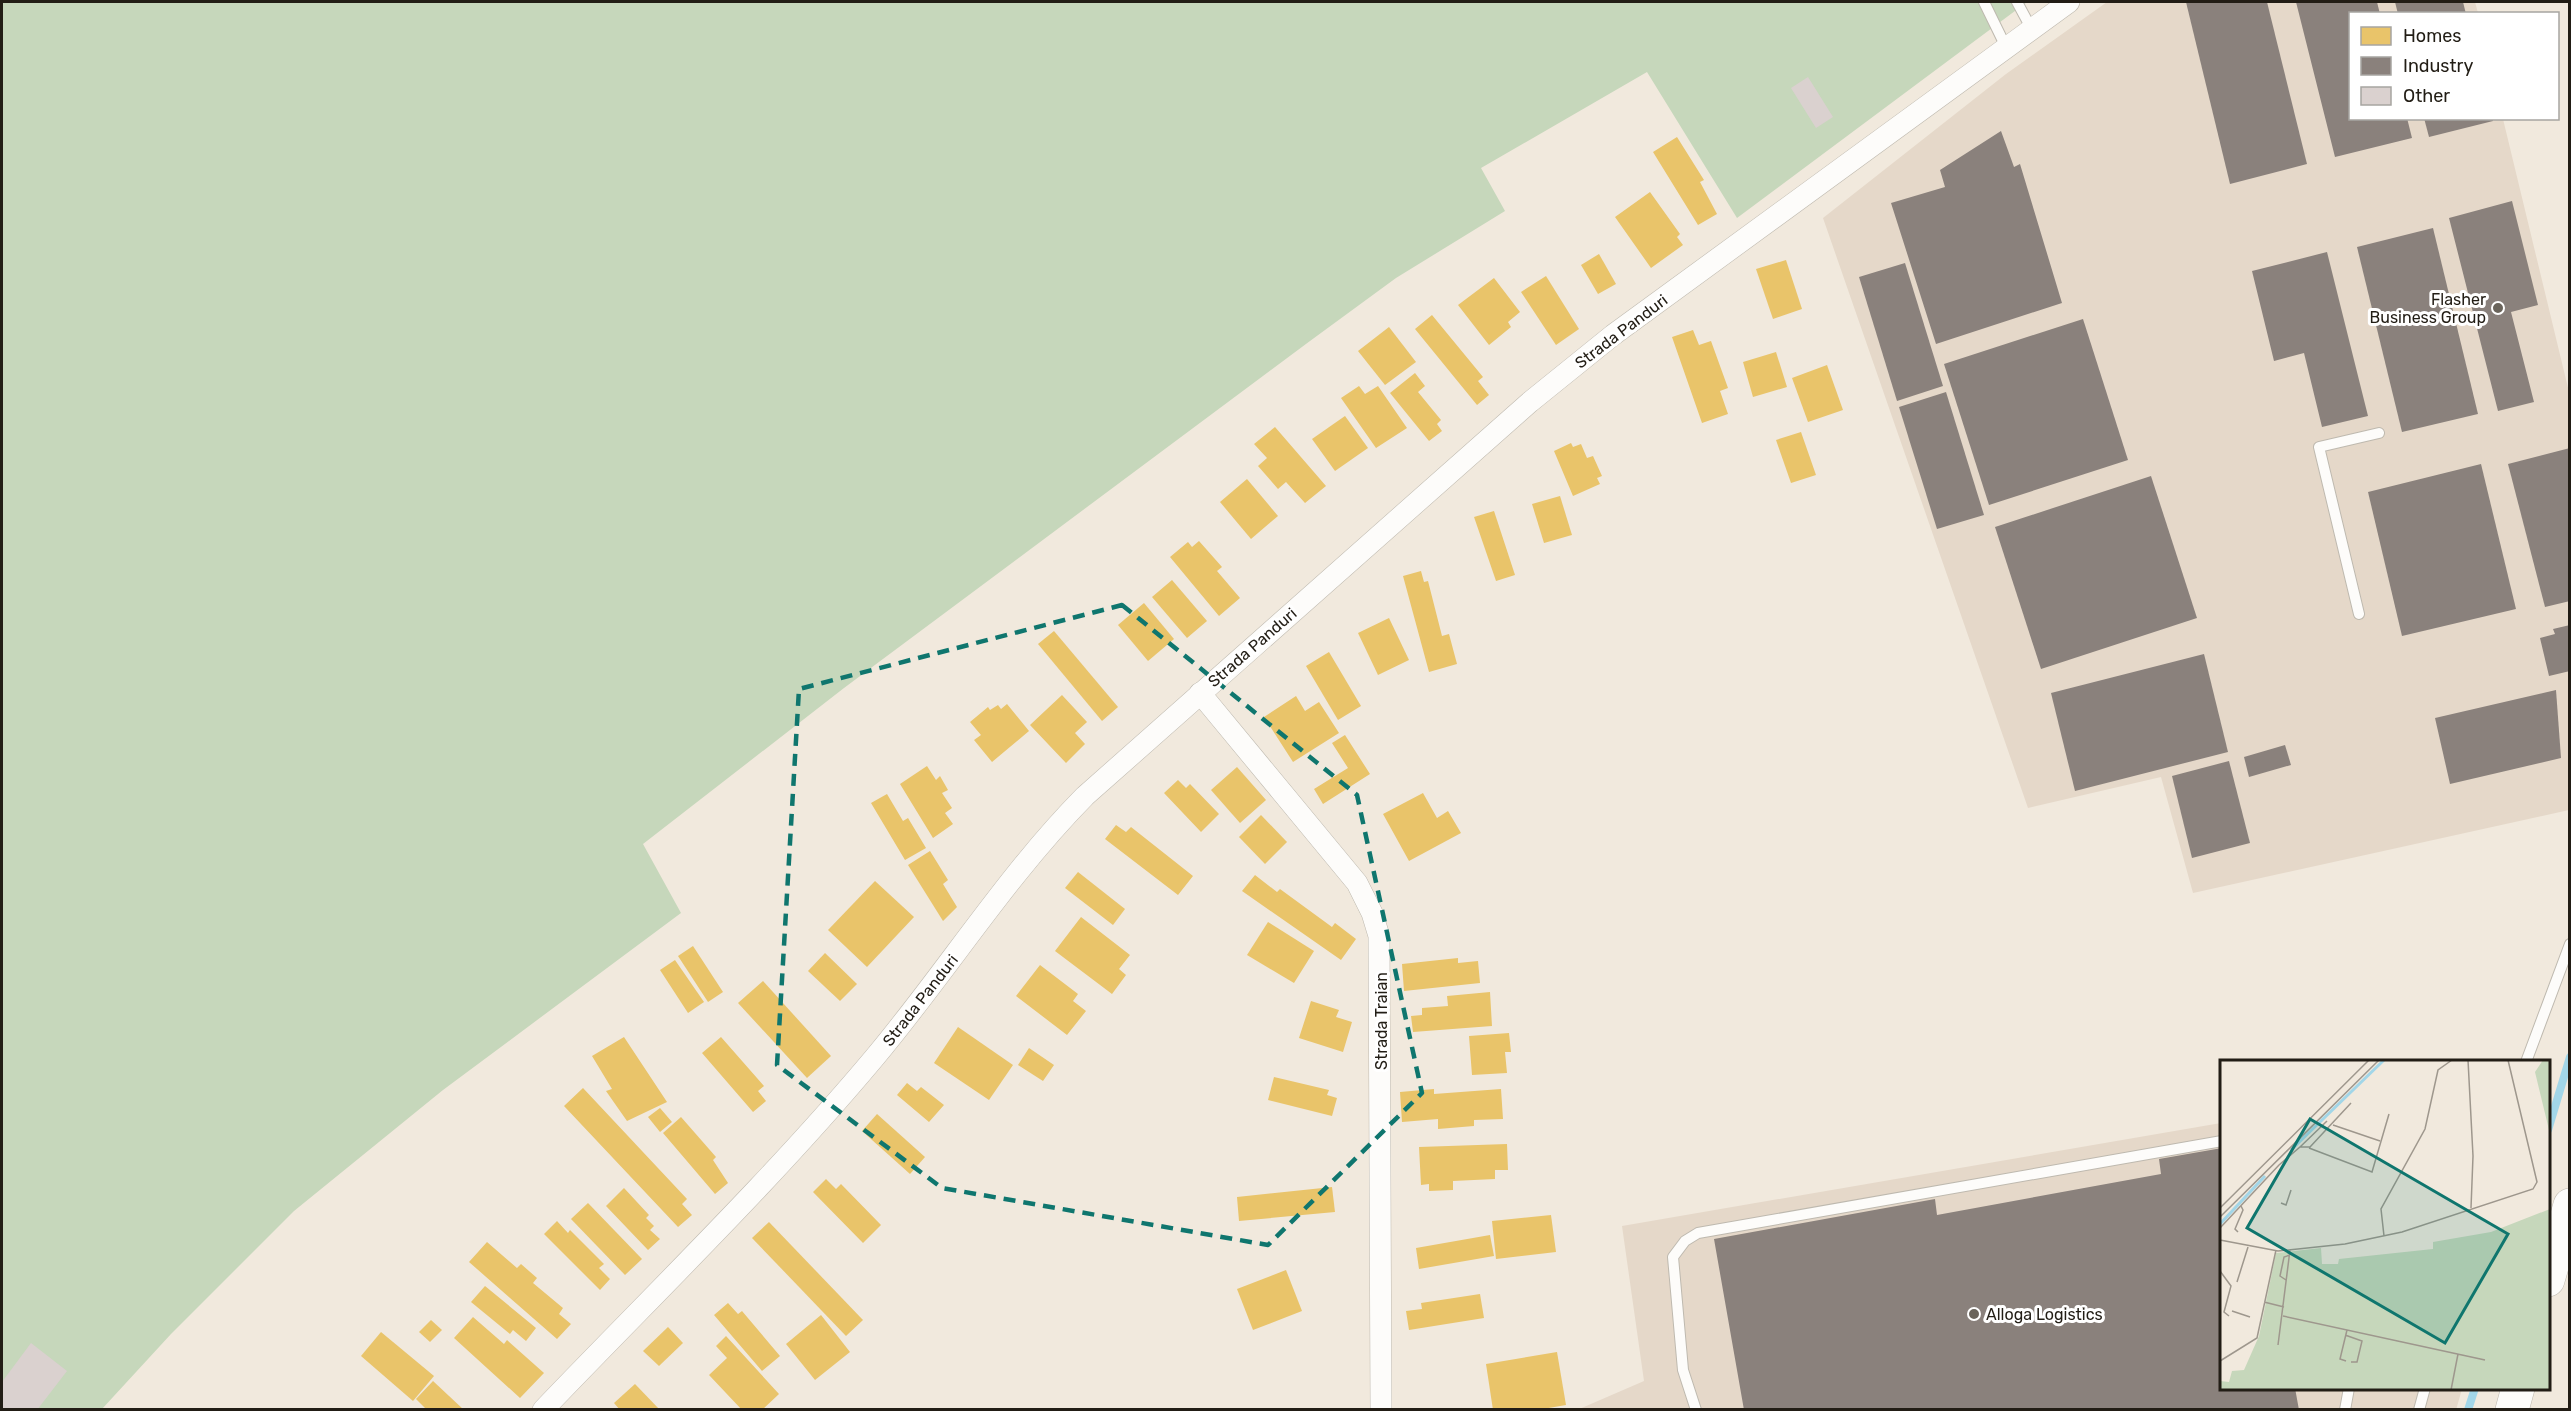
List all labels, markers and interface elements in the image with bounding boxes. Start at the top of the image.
legend [2349,12,2559,120]
text: Homes [2403,25,2461,47]
text: Industry [2403,55,2473,77]
text: Other [2403,85,2450,107]
street label: Strada Panduri [1571,290,1671,372]
place label: Flasher Business Group [2370,290,2486,327]
marker: Flasher Business Group [2491,301,2505,315]
street label: Strada Panduri [1204,604,1300,691]
street label: Strada Panduri [879,951,962,1050]
street label: Strada Traian [1372,972,1391,1070]
inset map [2220,1060,2550,1390]
place label: Alloga Logistics [1986,1305,2103,1324]
marker: Alloga Logistics [1967,1307,1981,1321]

